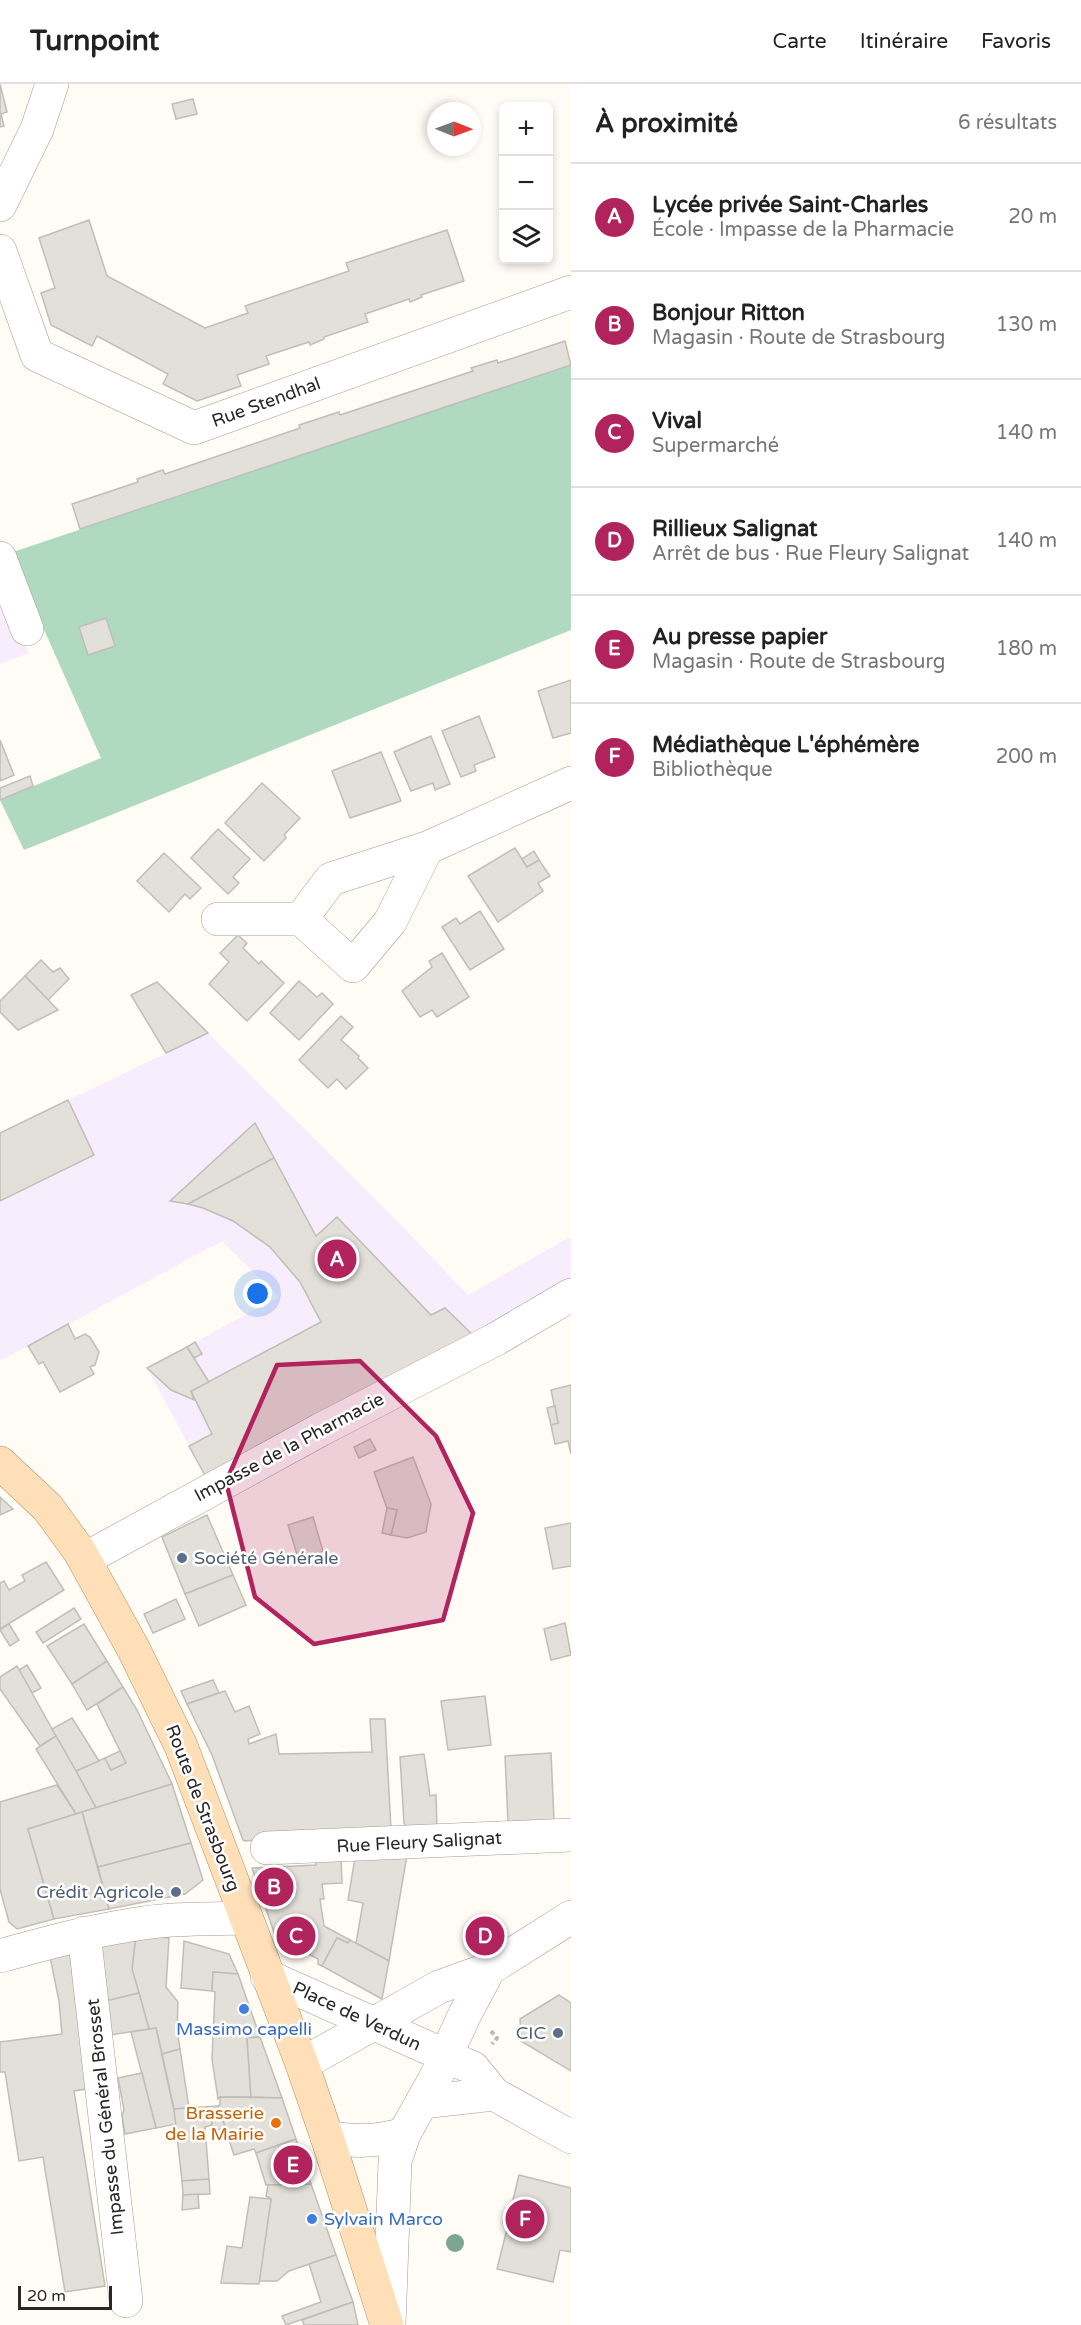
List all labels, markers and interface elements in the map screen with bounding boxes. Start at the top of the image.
text: Turnpoint [30,24,159,58]
text: Carte [773,29,827,54]
text: Itinéraire [860,29,948,54]
text: Favoris [981,29,1051,54]
north arrow [427,102,481,156]
map controls [499,102,553,264]
button: + [499,102,553,156]
text: À proximité [595,108,738,139]
text: 6 résultats [958,111,1057,135]
button: − [499,156,553,210]
text: Lycée privée Saint-Charles [652,192,928,218]
text: A [607,205,622,229]
text: 20 m [1008,205,1057,229]
button: layers [499,210,553,264]
text: École · Impasse de la Pharmacie [652,218,954,242]
text: Bonjour Ritton [652,300,805,326]
text: B [608,313,621,337]
text: 130 m [996,313,1057,337]
text: Magasin · Route de Strasbourg [652,326,945,350]
street label: Rue Stendhal [209,372,323,432]
text: Vival [652,408,702,434]
text: C [608,421,621,445]
text: 140 m [996,421,1057,445]
text: Supermarché [652,434,779,458]
text: Rillieux Salignat [652,516,817,542]
text: D [607,529,622,553]
text: 140 m [996,529,1057,553]
text: Arrêt de bus · Rue Fleury Salignat [652,542,969,566]
text: Au presse papier [652,624,827,650]
text: E [608,637,621,661]
text: 180 m [996,637,1057,661]
text: Magasin · Route de Strasbourg [652,650,945,674]
text: Médiathèque L'éphémère [652,732,920,758]
text: F [608,745,621,769]
text: 200 m [996,745,1057,769]
text: Bibliothèque [652,758,773,782]
pin: A [318,1236,356,1282]
your location [243,1279,272,1308]
street label: Impasse de la Pharmacie [190,1388,388,1506]
place label: Société Générale [194,1547,339,1569]
marker: Société Générale [175,1551,189,1565]
street label: Route de Strasbourg [161,1721,245,1895]
street label: Rue Fleury Salignat [336,1827,502,1857]
pin: B [254,1864,294,1910]
place label: Crédit Agricole [36,1881,164,1903]
marker: Crédit Agricole [169,1885,183,1899]
pin: C [276,1914,316,1958]
pin: D [466,1914,504,1958]
street label: Place de Verdun [289,1977,425,2055]
street label: Impasse du Général Brosset [82,1998,128,2236]
marker: Massimo capelli [237,2002,251,2016]
place label: Massimo capelli [176,2018,312,2040]
place label: CIC [516,2022,546,2044]
marker: CIC [551,2026,565,2040]
place label: Brasserie de la Mairie [165,2102,264,2145]
marker: Brasserie de la Mairie [269,2116,283,2130]
pin: E [274,2142,312,2188]
pin: F [506,2196,544,2242]
place label: Sylvain Marco [324,2208,443,2230]
marker: Sylvain Marco [305,2212,319,2226]
scale bar [18,2283,112,2310]
text: 20 m [27,2286,66,2306]

